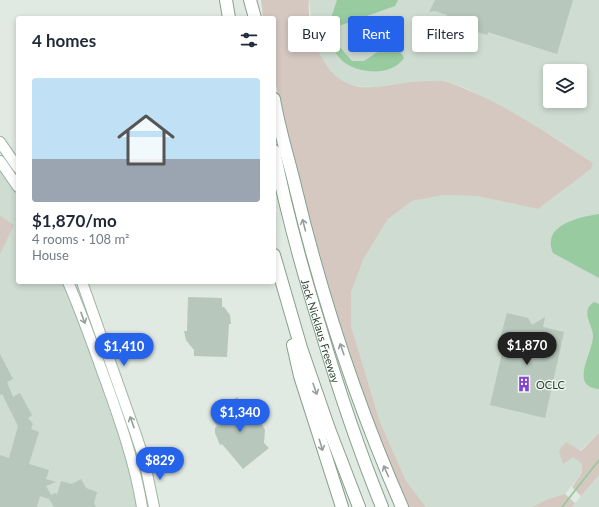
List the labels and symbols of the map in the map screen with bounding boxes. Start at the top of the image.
one-way arrow [300,218,308,231]
street label: Jack Nicklaus Freeway [299,277,343,385]
one-way arrow [79,312,87,324]
pin: $1,870 [494,332,560,366]
pin: $1,410 [91,333,157,367]
one-way arrow [338,343,345,356]
building icon: OCLC [515,375,533,393]
place label: OCLC [536,378,565,391]
one-way arrow [312,382,319,395]
pin: $1,340 [207,399,273,433]
one-way arrow [128,416,135,429]
one-way arrow [318,438,325,451]
pin: $829 [136,447,184,481]
one-way arrow [382,466,389,478]

